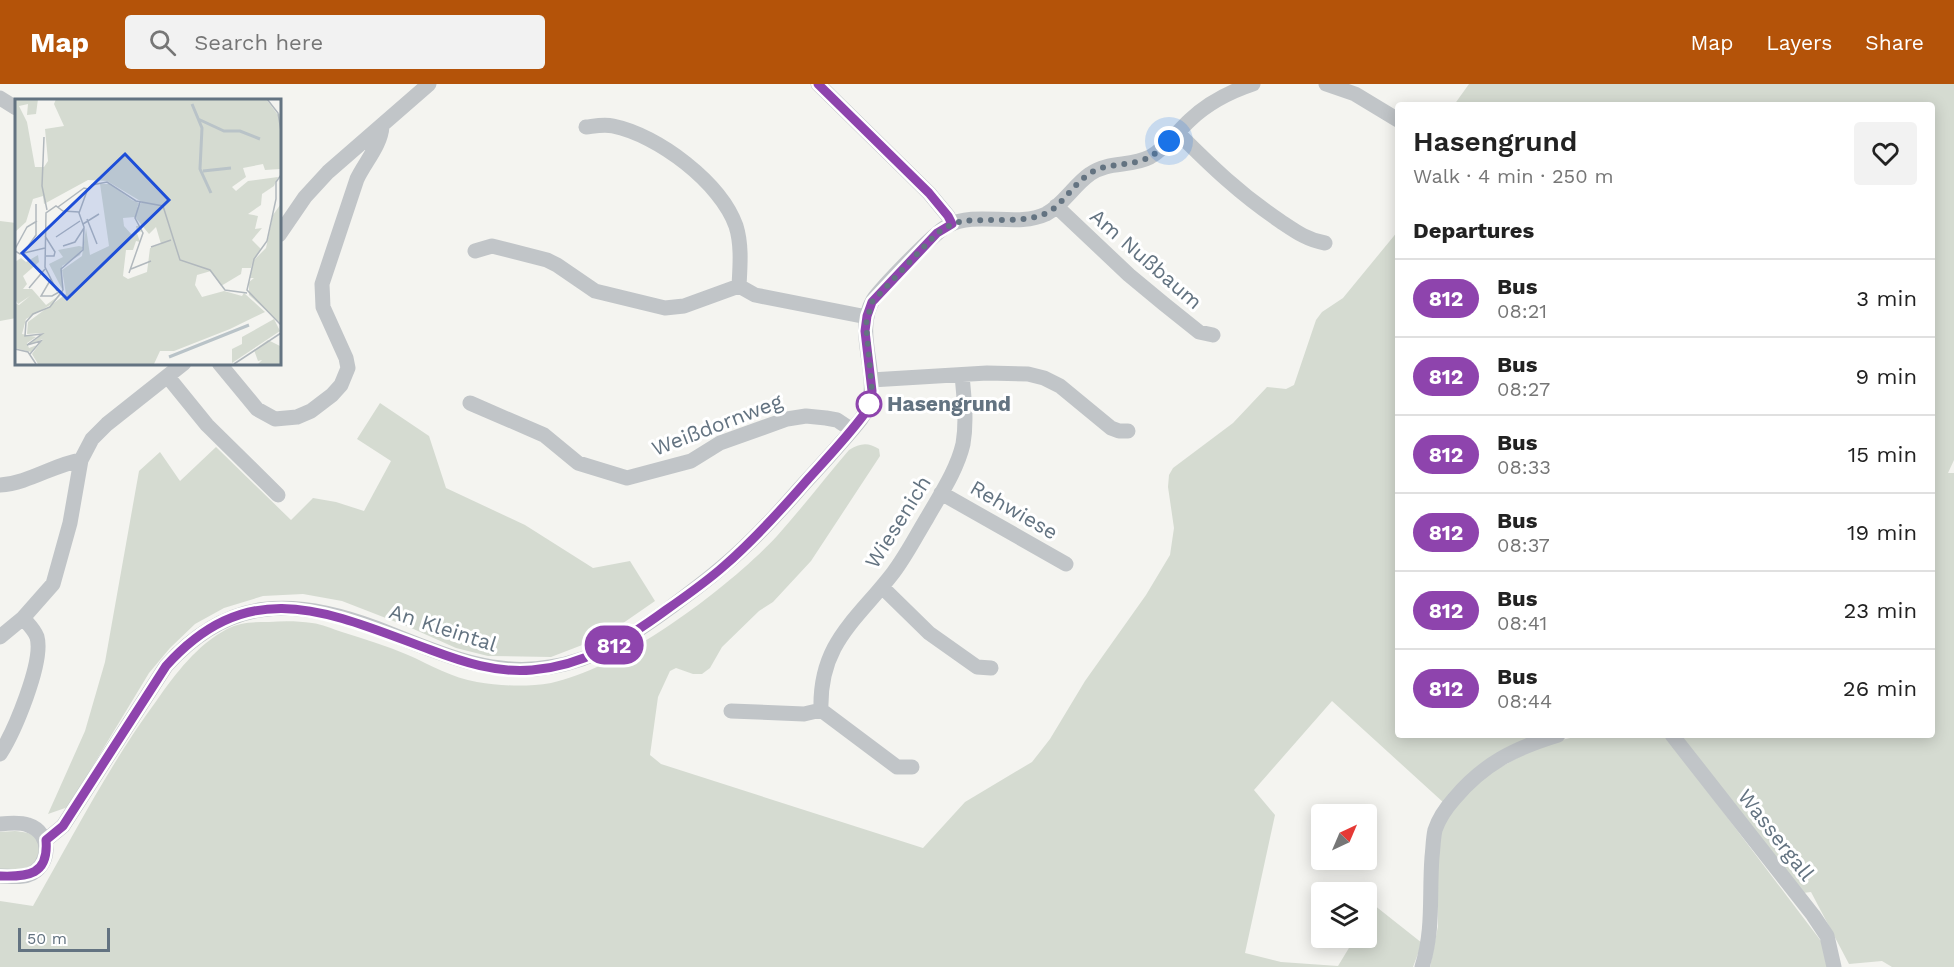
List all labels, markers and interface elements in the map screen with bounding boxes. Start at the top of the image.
search box [125,15,545,69]
text: Map [30,26,89,59]
icon: search [146,26,179,59]
text: Search here [194,30,323,55]
text: Map [1690,30,1733,55]
text: Layers [1766,30,1832,55]
text: Share [1865,30,1924,55]
inset map [15,99,280,364]
button: heart [1854,122,1917,185]
text: Hasengrund [1413,125,1577,158]
your location [1154,126,1184,156]
text: Walk · 4 min · 250 m [1413,164,1614,188]
street label: Am Nußbaum [1085,203,1207,314]
text: Departures [1413,218,1534,243]
text: Bus [1497,274,1537,299]
text: 812 [1429,286,1463,311]
text: 3 min [1856,286,1917,311]
text: 08:21 [1497,299,1547,323]
text: Bus [1497,352,1537,377]
text: 812 [1429,364,1463,389]
text: 9 min [1855,364,1917,389]
text: 08:27 [1497,377,1550,401]
street label: Weißdornweg [648,388,786,461]
marker: Hasengrund [856,391,882,417]
place label: Hasengrund [887,391,1011,416]
text: Bus [1497,430,1537,455]
text: 812 [1429,442,1463,467]
text: 15 min [1848,442,1917,467]
text: 08:33 [1497,455,1551,479]
street label: Wiesenich [859,471,936,573]
street label: Rehwiese [966,474,1063,545]
text: Bus [1497,508,1537,533]
text: 812 [1429,520,1463,545]
text: 19 min [1847,520,1917,545]
text: 08:37 [1497,533,1550,557]
text: Bus [1497,586,1537,611]
street label: An Kleintal [386,598,501,657]
text: 812 [1429,598,1463,623]
text: 23 min [1843,598,1917,623]
text: 08:41 [1497,611,1547,635]
line badge: 812 [580,626,648,664]
text: 812 [597,633,631,658]
text: Bus [1497,664,1537,689]
text: 812 [1429,676,1463,701]
text: 26 min [1843,676,1917,701]
text: 08:44 [1497,689,1552,713]
street label: Wassergall [1733,784,1820,886]
north arrow [1311,804,1377,870]
map controls [1311,804,1377,948]
button: layers [1311,882,1377,948]
scale bar [18,925,110,952]
text: 50 m [27,929,67,948]

